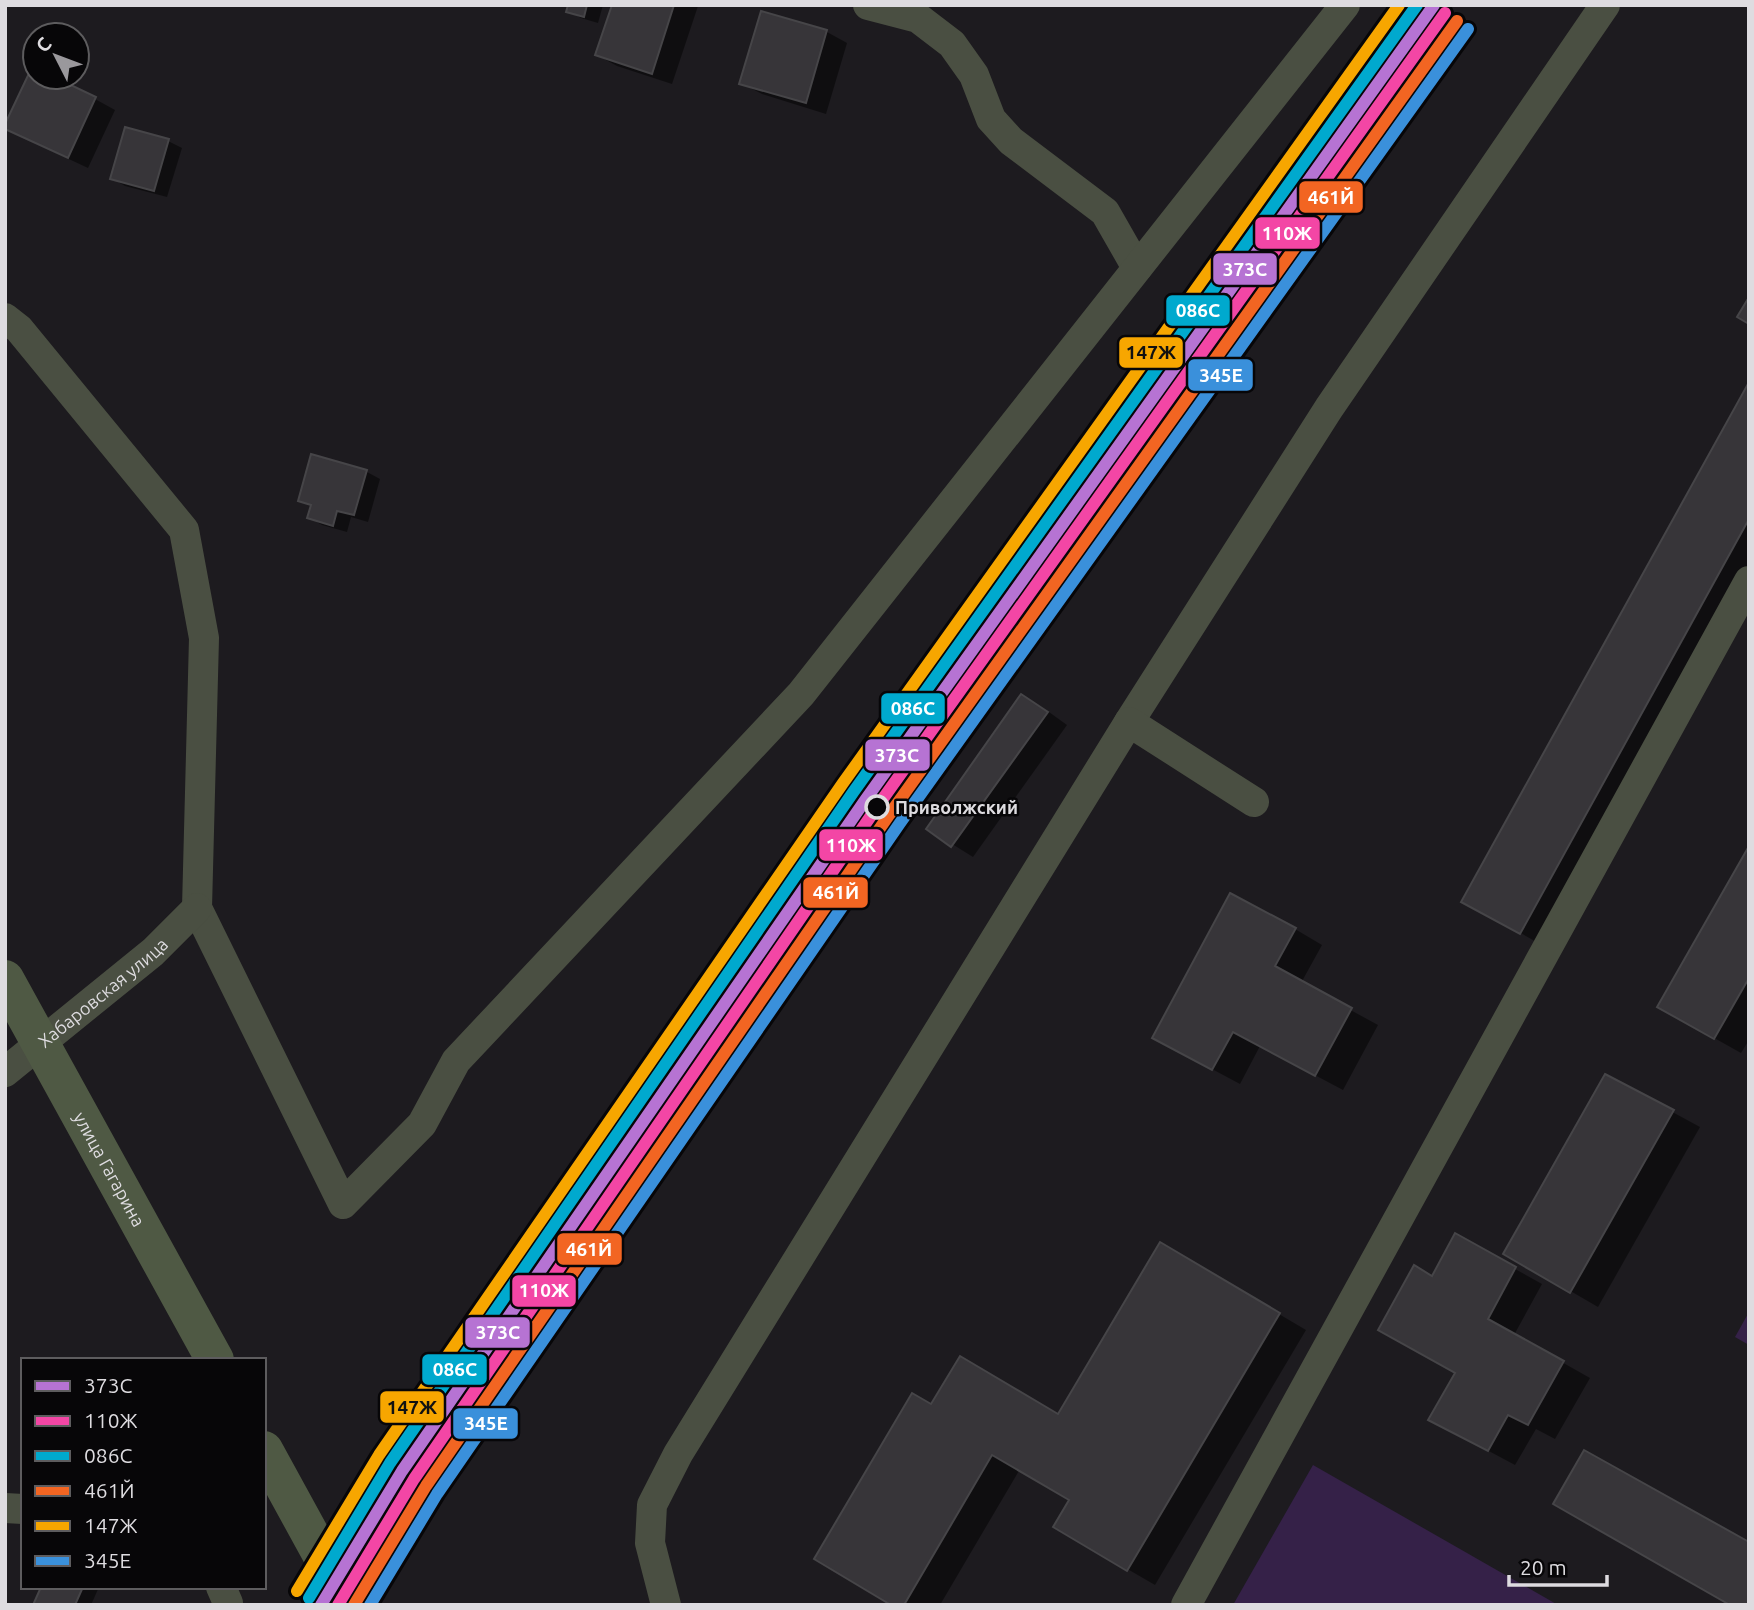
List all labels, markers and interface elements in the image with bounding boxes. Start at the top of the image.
north arrow [21,21,91,91]
text: С [31,33,56,57]
line badge: 461Й [1298,180,1364,214]
text: 461Й [1308,186,1354,208]
line badge: 110Ж [1254,216,1321,250]
text: 110Ж [1262,222,1312,244]
line badge: 373C [1212,252,1278,286]
text: 373C [1223,258,1267,280]
line badge: 086С [1165,294,1231,327]
text: 086С [1176,299,1220,321]
line badge: 147Ж [1118,336,1184,369]
text: 147Ж [1126,341,1176,363]
line badge: 345Е [1187,358,1254,392]
text: 345Е [1199,364,1243,386]
line badge: 086С [880,692,946,725]
text: 086С [891,697,935,719]
line badge: 373C [864,738,931,772]
text: 373C [875,744,919,766]
marker: Приволжский [865,795,889,819]
place label: Приволжский [895,797,1018,817]
line badge: 110Ж [818,828,884,862]
text: 110Ж [826,834,876,856]
line badge: 461Й [802,876,869,909]
text: 461Й [813,881,859,903]
street label: Хабаровская улица [34,934,171,1051]
street label: улица Гагарина [70,1108,149,1230]
line badge: 461Й [556,1232,623,1266]
text: 461Й [566,1238,612,1260]
line badge: 110Ж [511,1274,577,1308]
text: 110Ж [519,1279,569,1301]
line badge: 373C [464,1316,531,1349]
text: 373C [476,1321,520,1343]
line badge: 086С [421,1353,488,1386]
legend [21,1358,266,1589]
text: 086С [433,1358,477,1380]
text: 373C [84,1373,133,1397]
line badge: 147Ж [379,1390,445,1424]
text: 147Ж [387,1396,437,1418]
line badge: 345Е [452,1407,519,1440]
text: 110Ж [84,1408,138,1432]
text: 345Е [464,1412,508,1434]
text: 086С [84,1443,133,1467]
text: 461Й [84,1478,135,1502]
text: 147Ж [84,1513,138,1537]
scale bar [1509,1544,1607,1588]
text: 345Е [84,1548,131,1572]
text: 20 m [1520,1555,1567,1579]

